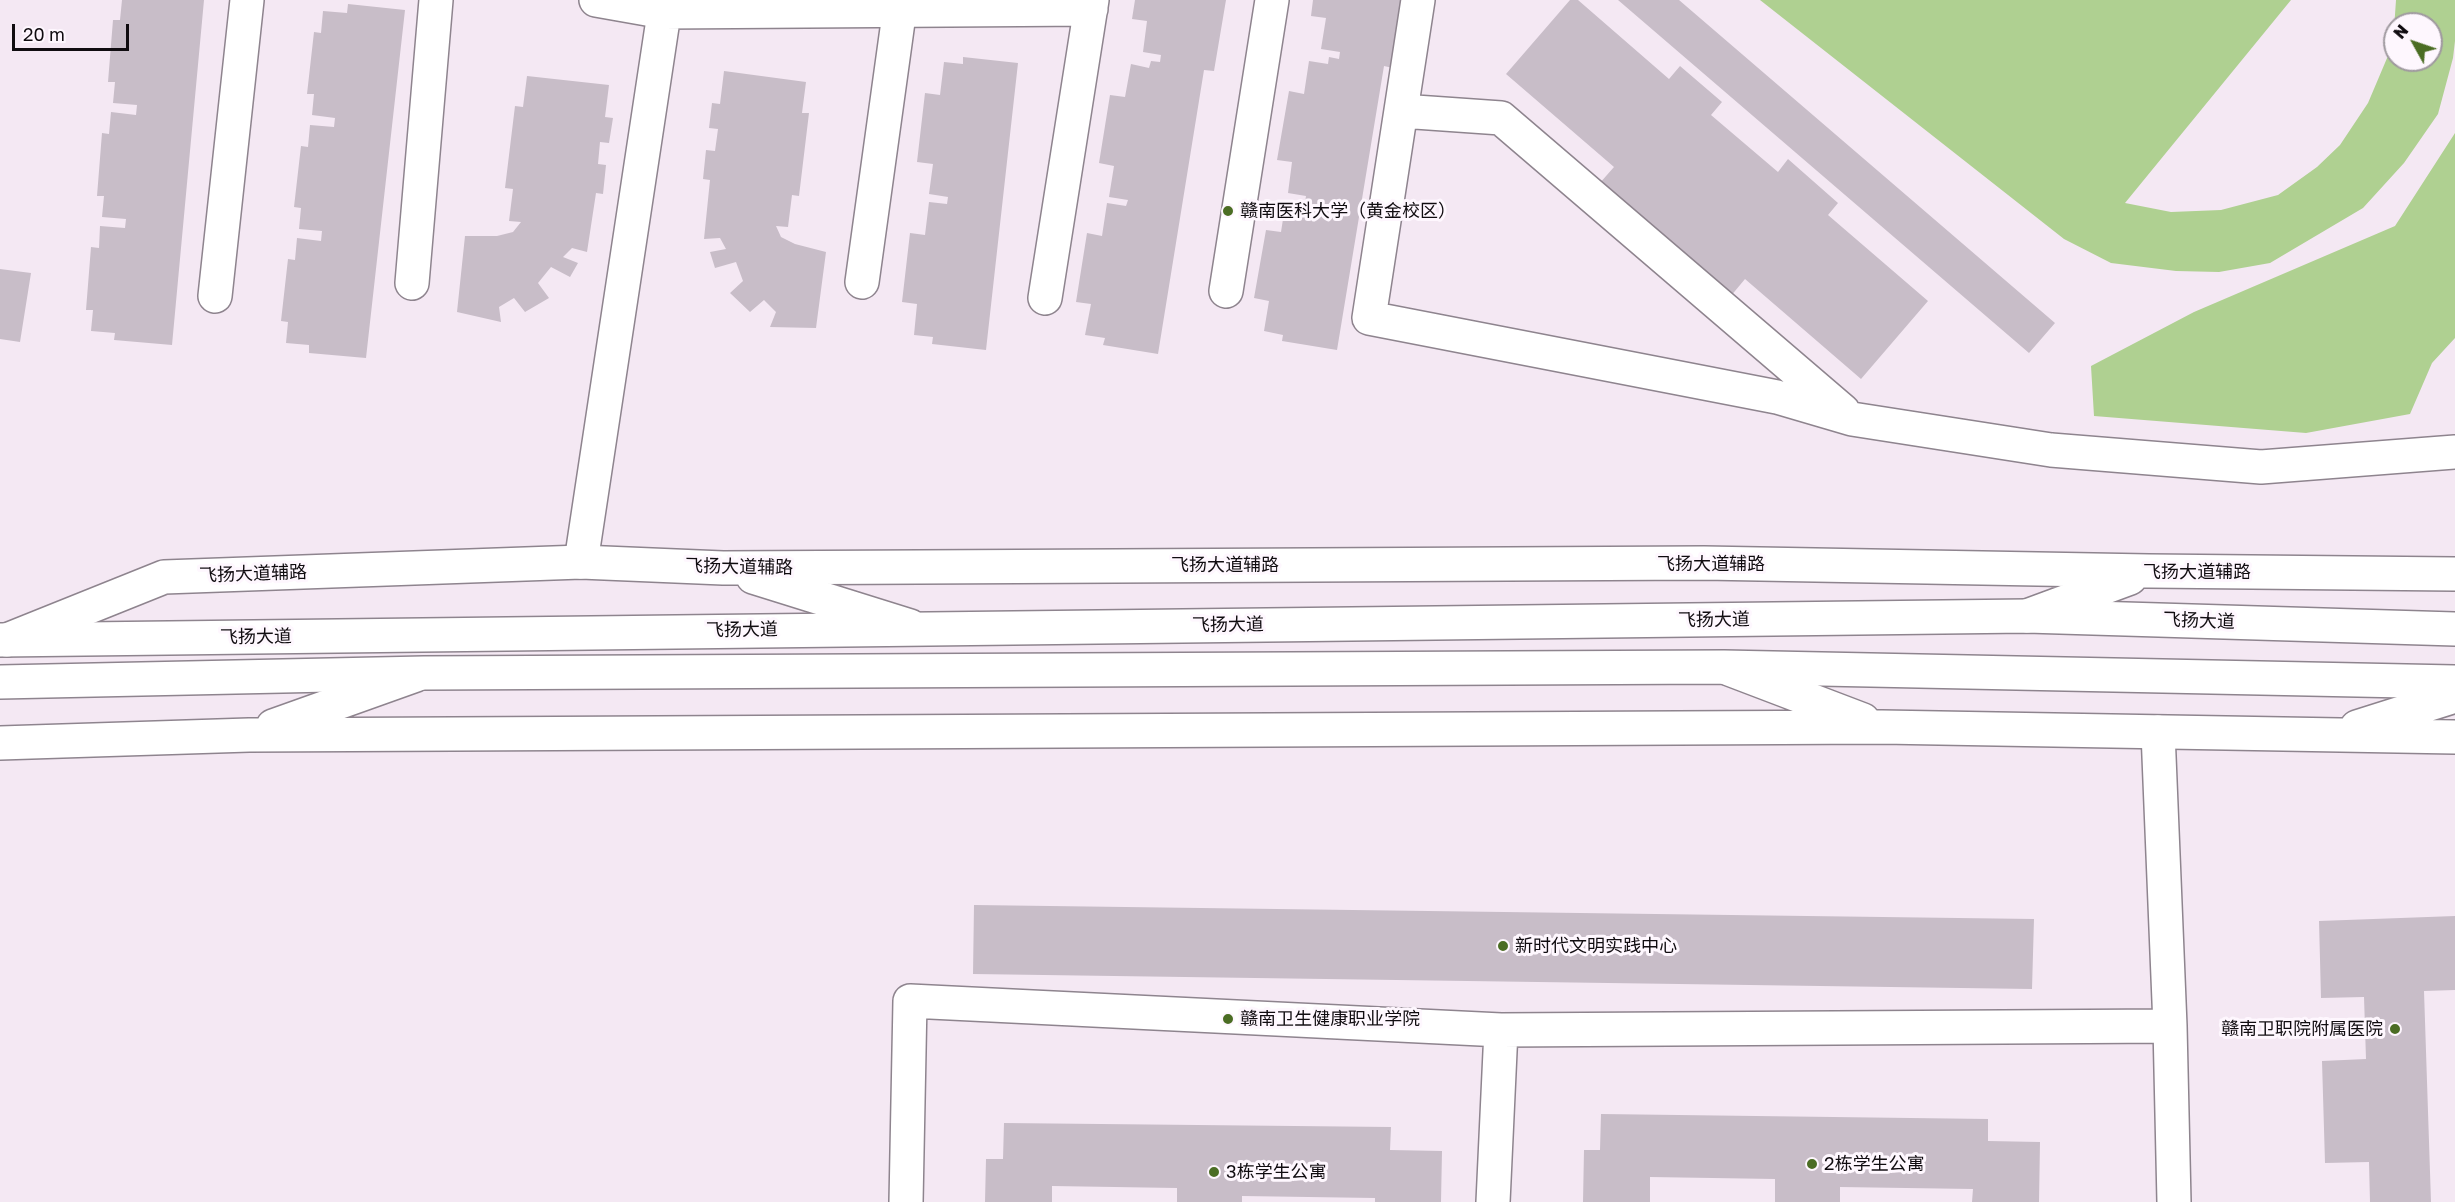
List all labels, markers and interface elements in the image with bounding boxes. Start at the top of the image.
scale bar [15,12,132,50]
north arrow [2383,12,2443,72]
text: N [2389,21,2412,43]
text: 20 m [23,23,65,45]
place label: 赣南医科大学（黄金校区） [1240,200,1456,222]
marker: 赣南医科大学（黄金校区） [1221,204,1235,218]
street label: 飞扬大道辅路 [1657,553,1765,575]
street label: 飞扬大道辅路 [1171,554,1279,576]
street label: 飞扬大道辅路 [685,555,793,579]
street label: 飞扬大道辅路 [199,561,307,587]
street label: 飞扬大道辅路 [2143,561,2251,583]
street label: 飞扬大道 [1678,609,1750,631]
street label: 飞扬大道 [2163,609,2235,633]
street label: 飞扬大道 [1192,614,1264,636]
street label: 飞扬大道 [706,619,778,641]
street label: 飞扬大道 [220,626,292,648]
place label: 新时代文明实践中心 [1515,935,1677,957]
marker: 新时代文明实践中心 [1496,939,1510,953]
place label: 赣南卫生健康职业学院 [1240,1008,1420,1030]
marker: 赣南卫生健康职业学院 [1221,1012,1235,1026]
place label: 赣南卫职院附属医院 [2221,1018,2383,1040]
marker: 赣南卫职院附属医院 [2388,1022,2402,1036]
place label: 2栋学生公寓 [1824,1153,1924,1175]
marker: 2栋学生公寓 [1805,1157,1819,1171]
place label: 3栋学生公寓 [1226,1161,1327,1183]
marker: 3栋学生公寓 [1207,1165,1221,1179]

